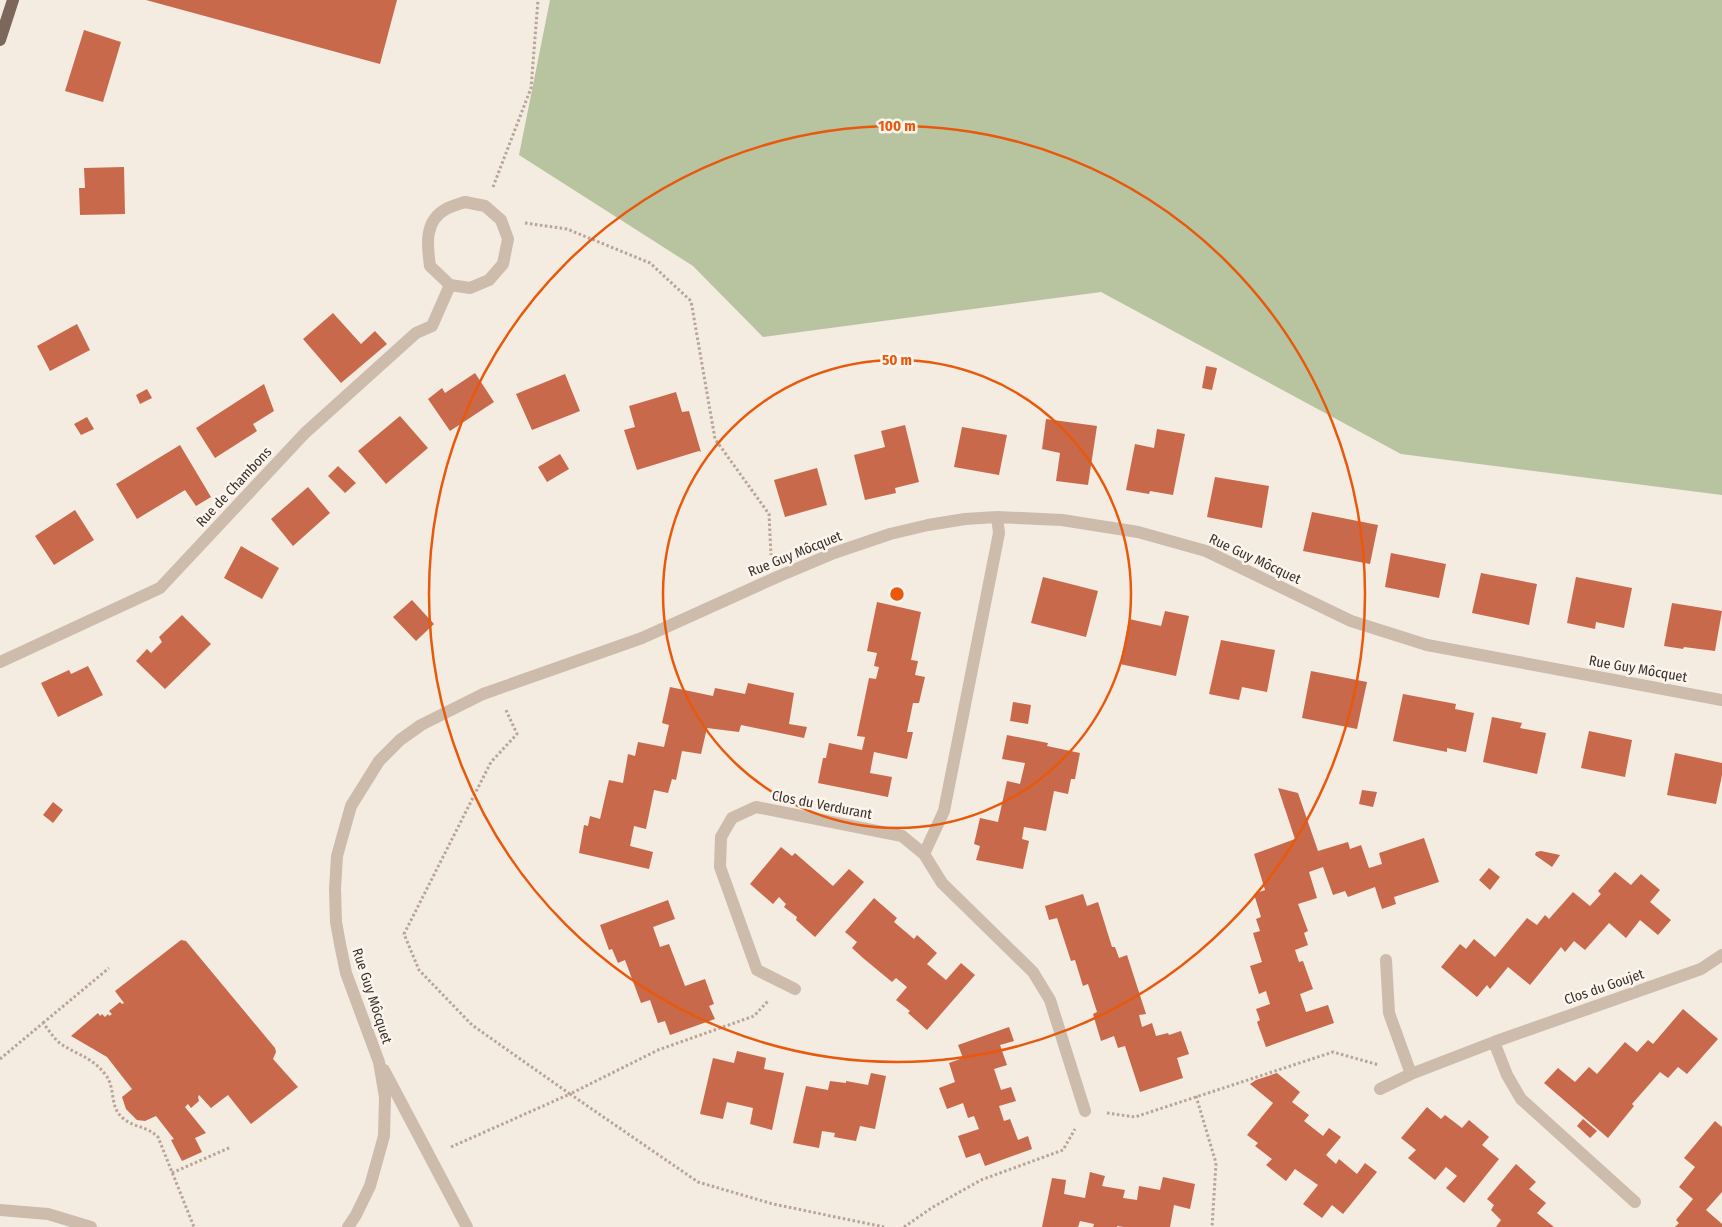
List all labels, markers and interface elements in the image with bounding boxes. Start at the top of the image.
text: 100 m [878,117,916,135]
text: 50 m [882,351,912,369]
street label: Rue de Chambons [193,444,275,530]
street label: Rue Guy Môcquet [746,527,845,581]
street label: Rue Guy Môcquet [1206,530,1304,588]
centre of rings [888,585,906,603]
street label: Rue Guy Môcquet [1588,652,1689,686]
street label: Clos du Verdurant [770,787,874,823]
street label: Rue Guy Môcquet [349,946,396,1046]
street label: Clos du Goujet [1562,965,1646,1009]

